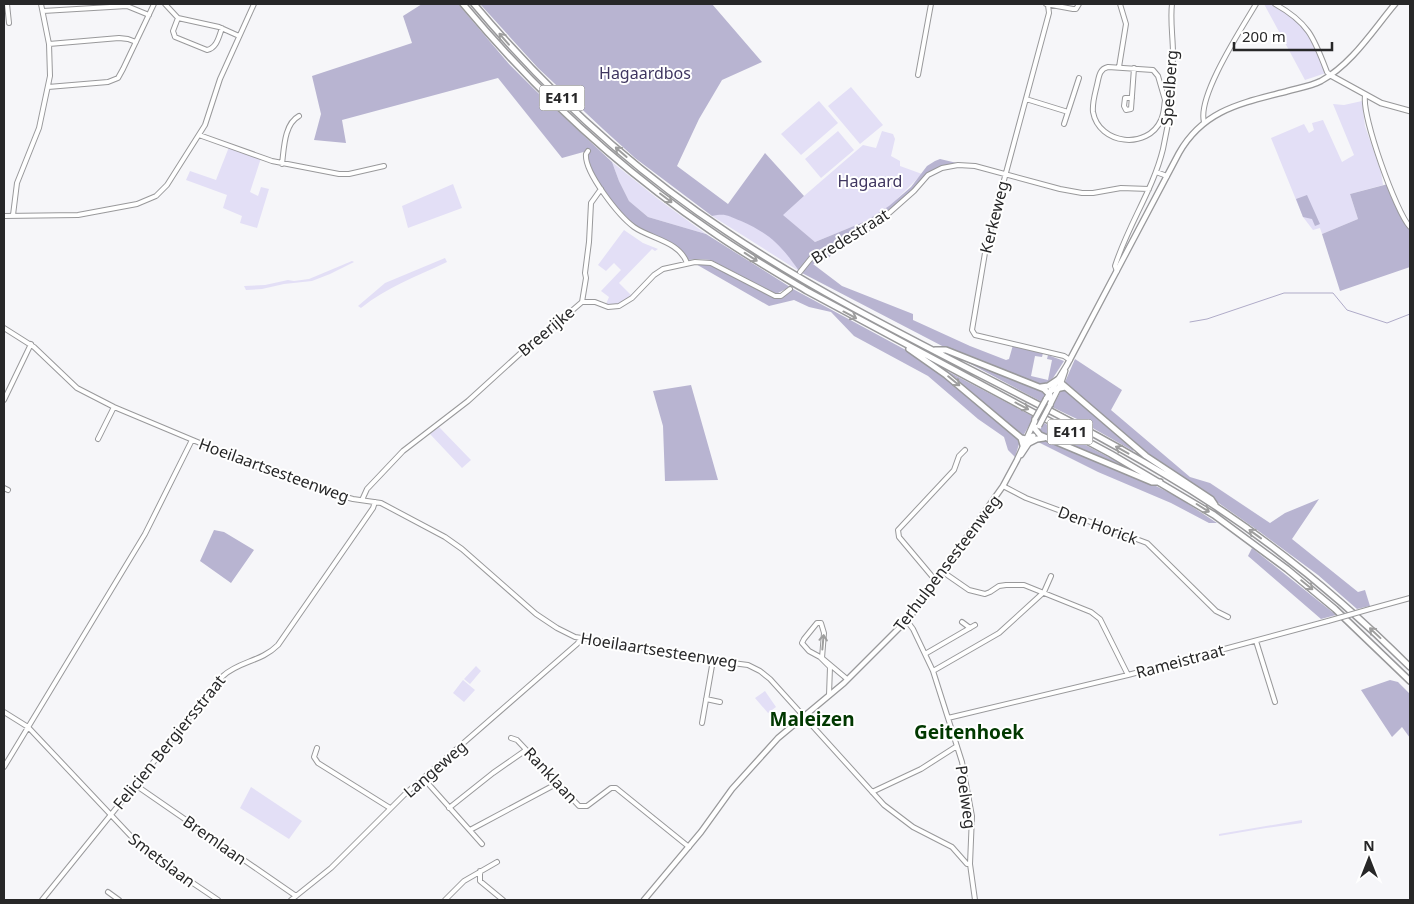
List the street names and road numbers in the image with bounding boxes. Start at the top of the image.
street label: Speelberg [1155,49,1183,127]
road number: E411 [540,86,584,110]
street label: Kerkeweg [974,178,1014,256]
street label: Bredestraat [807,203,893,269]
street label: Breerijke [513,301,579,361]
road number: E411 [1048,420,1092,444]
street label: Hoeilaartsesteenweg [196,433,352,507]
street label: Terhulpensesteenweg [888,490,1006,636]
street label: Den Horick [1055,500,1141,550]
street label: Hoeilaartsesteenweg [579,627,739,673]
street label: Rameistraat [1133,639,1227,683]
street label: Felicien Bergiersstraat [108,670,230,814]
street label: Langeweg [399,735,471,803]
street label: Ranklaan [519,742,583,808]
street label: Poelweg [951,764,981,830]
street label: Bremlaan [179,810,251,870]
street label: Smetslaan [124,828,200,892]

